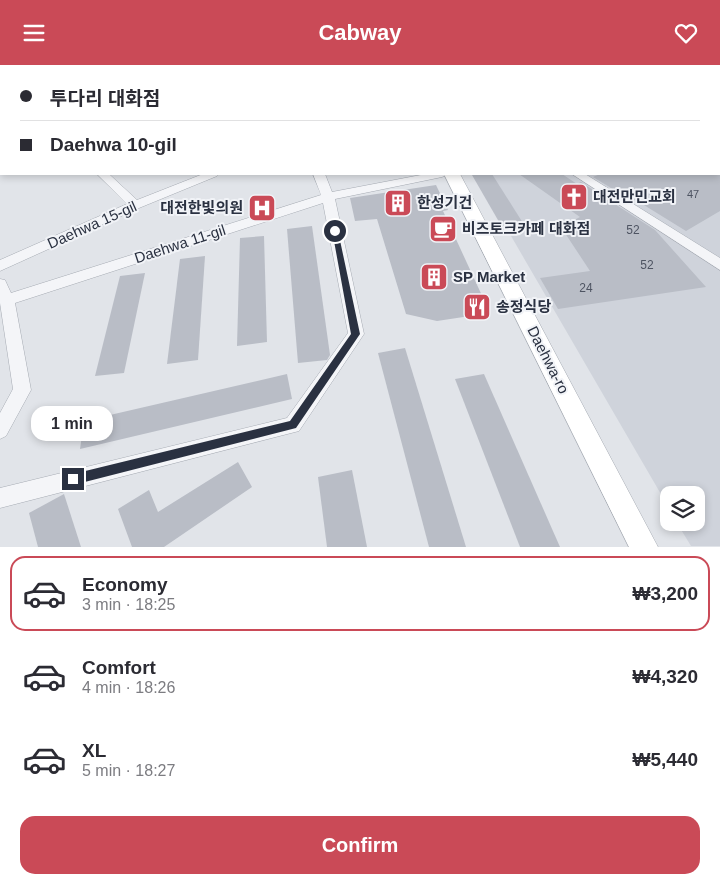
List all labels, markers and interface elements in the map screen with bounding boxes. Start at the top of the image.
icon: menu [20,19,48,47]
icon: heart [672,19,700,47]
text: Cabway [318,20,402,45]
text: 투다리 대화점 [50,88,160,109]
text: Daehwa 10-gil [50,134,177,155]
church icon: 대전만민교회 [559,182,589,212]
building icon: 한성기건 [383,188,413,218]
place label: 대전만민교회 [593,188,676,205]
house number: 47 [687,188,699,200]
hospital icon: 대전한빛의원 [247,193,277,223]
place label: 한성기건 [417,194,472,211]
street label: Daehwa 15-gil [45,197,139,252]
place label: 대전한빛의원 [160,199,243,216]
cafe icon: 비즈토크카페 대화점 [428,214,458,244]
route start [324,220,346,242]
place label: 비즈토크카페 대화점 [462,220,590,237]
street label: Daehwa 11-gil [132,221,228,266]
house number: 52 [626,223,640,237]
house number: 52 [640,258,654,272]
building icon: SP Market [419,262,449,292]
place label: SP Market [453,268,525,285]
house number: 24 [579,281,593,295]
restaurant icon: 송정식당 [462,292,492,322]
place label: 송정식당 [496,298,551,315]
street label: Daehwa-ro [524,323,573,396]
callout: 1 min [32,407,114,441]
text: 1 min [51,415,93,432]
route end [62,468,84,490]
map controls [660,486,705,531]
button: layers [660,486,705,531]
icon: car [22,571,67,616]
text: Economy [82,574,168,595]
text: ₩3,200 [633,583,698,604]
text: 3 min · 18:25 [82,596,175,613]
icon: car [22,654,67,699]
text: Comfort [82,657,156,678]
text: ₩4,320 [633,666,698,687]
text: 4 min · 18:26 [82,679,175,696]
icon: car [22,737,67,782]
text: XL [82,740,106,761]
text: ₩5,440 [633,749,698,770]
text: 5 min · 18:27 [82,762,175,779]
button: Confirm [20,816,700,874]

